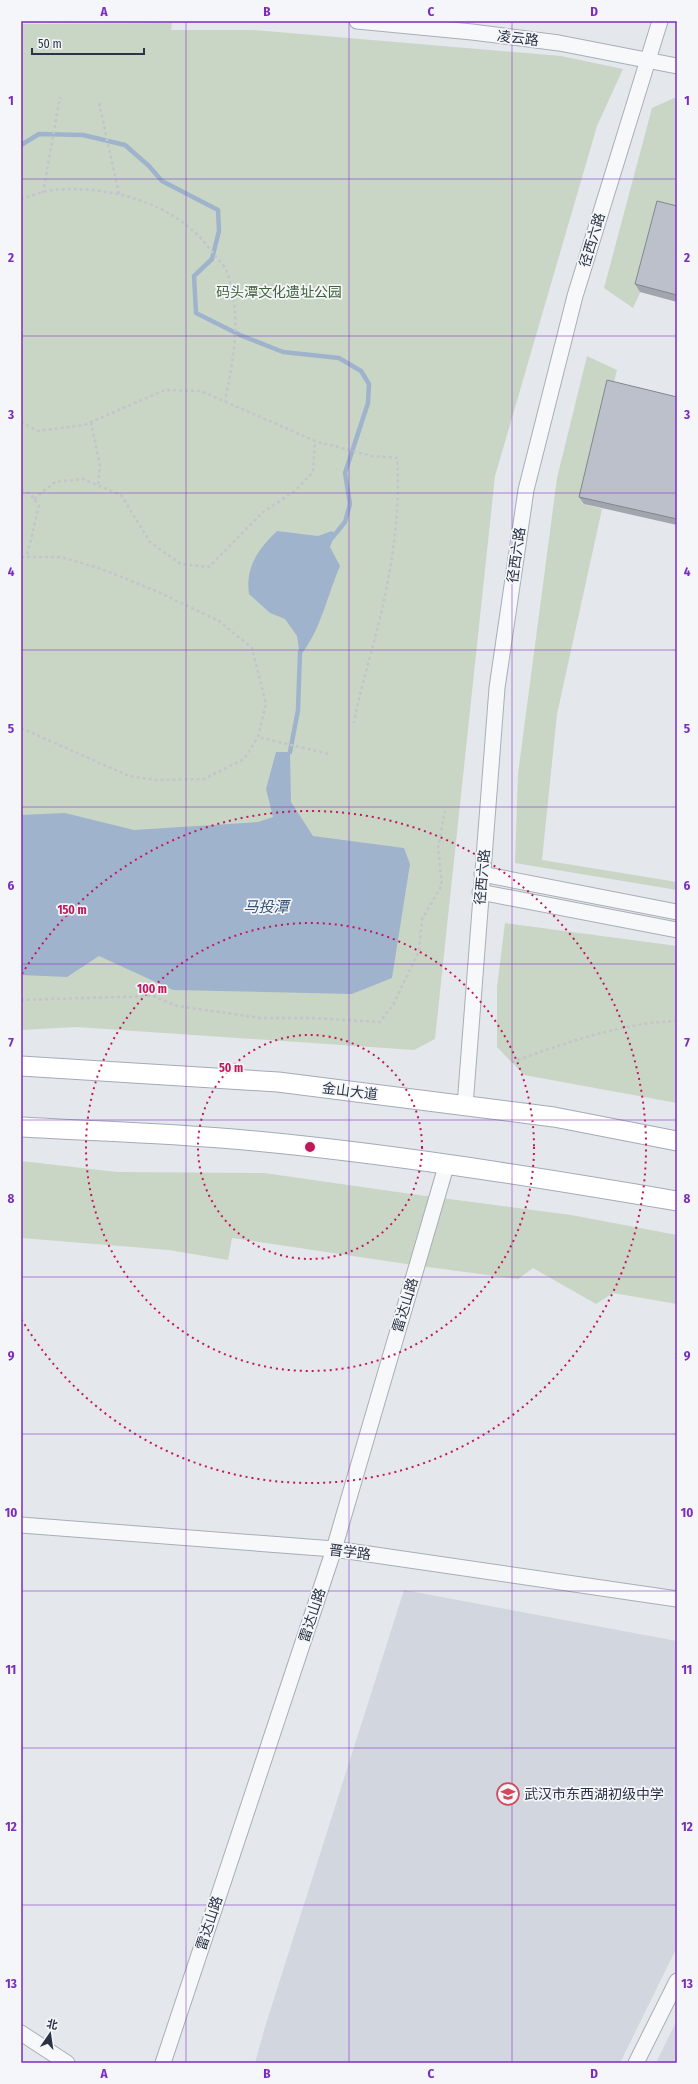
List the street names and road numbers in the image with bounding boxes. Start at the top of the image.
street label: 凌云路 [496,28,540,49]
street label: 径西六路 [576,211,609,269]
street label: 径西六路 [504,526,529,584]
street label: 径西六路 [472,848,493,906]
street label: 金山大道 [321,1080,379,1103]
street label: 雷达山路 [389,1276,422,1334]
street label: 晋学路 [328,1542,372,1563]
street label: 雷达山路 [296,1586,329,1644]
street label: 雷达山路 [193,1894,226,1952]

